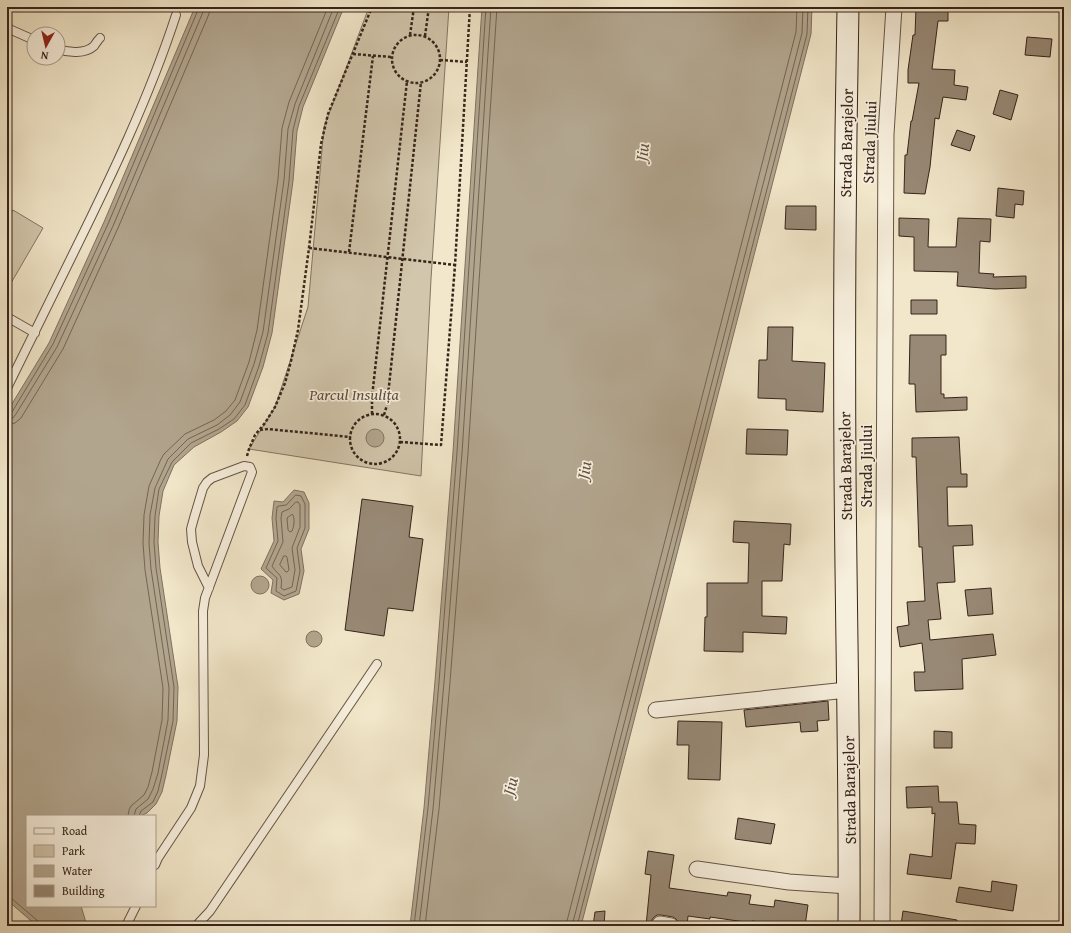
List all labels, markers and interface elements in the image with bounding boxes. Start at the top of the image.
north arrow [26,26,66,66]
text: N [39,47,49,64]
street label: Strada Barajelor [833,88,859,198]
street label: Strada Jiului [856,100,882,184]
water label: Jiu [627,141,655,166]
park label: Parcul Insulița [308,382,399,406]
street label: Strada Barajelor [832,411,858,521]
street label: Strada Jiului [854,424,878,507]
water label: Jiu [569,459,597,484]
street label: Strada Barajelor [836,735,862,845]
water label: Jiu [494,774,524,801]
legend [26,815,156,907]
text: Road [62,822,88,839]
text: Park [62,842,86,859]
text: Water [62,862,92,879]
text: Building [62,882,105,899]

